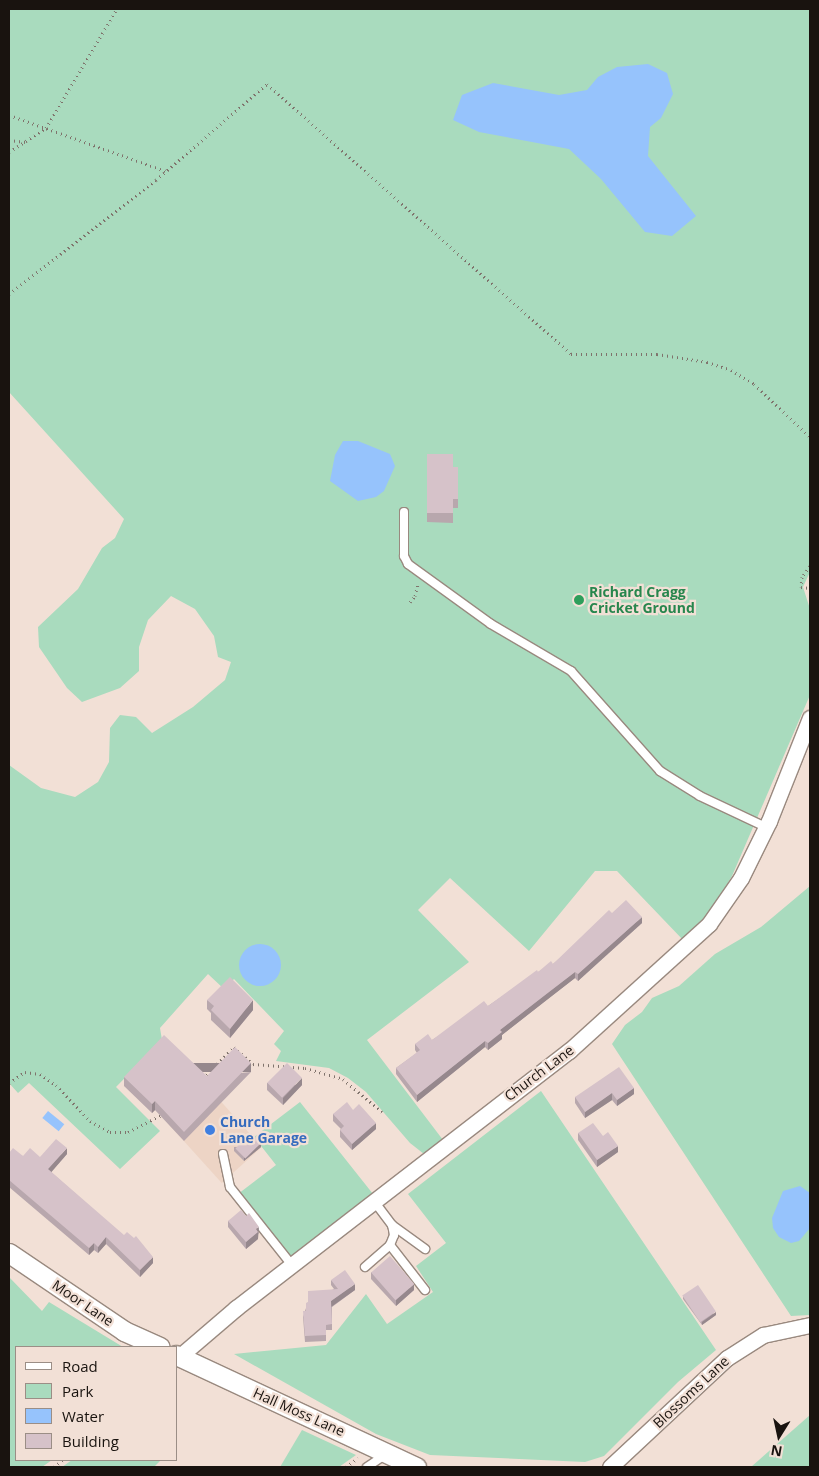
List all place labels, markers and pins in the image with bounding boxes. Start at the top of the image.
place label: Richard Cragg Cricket Ground [589,584,695,616]
marker: Richard Cragg Cricket Ground [573,594,585,606]
place label: Church Lane Garage [220,1114,307,1146]
marker: Church Lane Garage [204,1124,216,1136]

